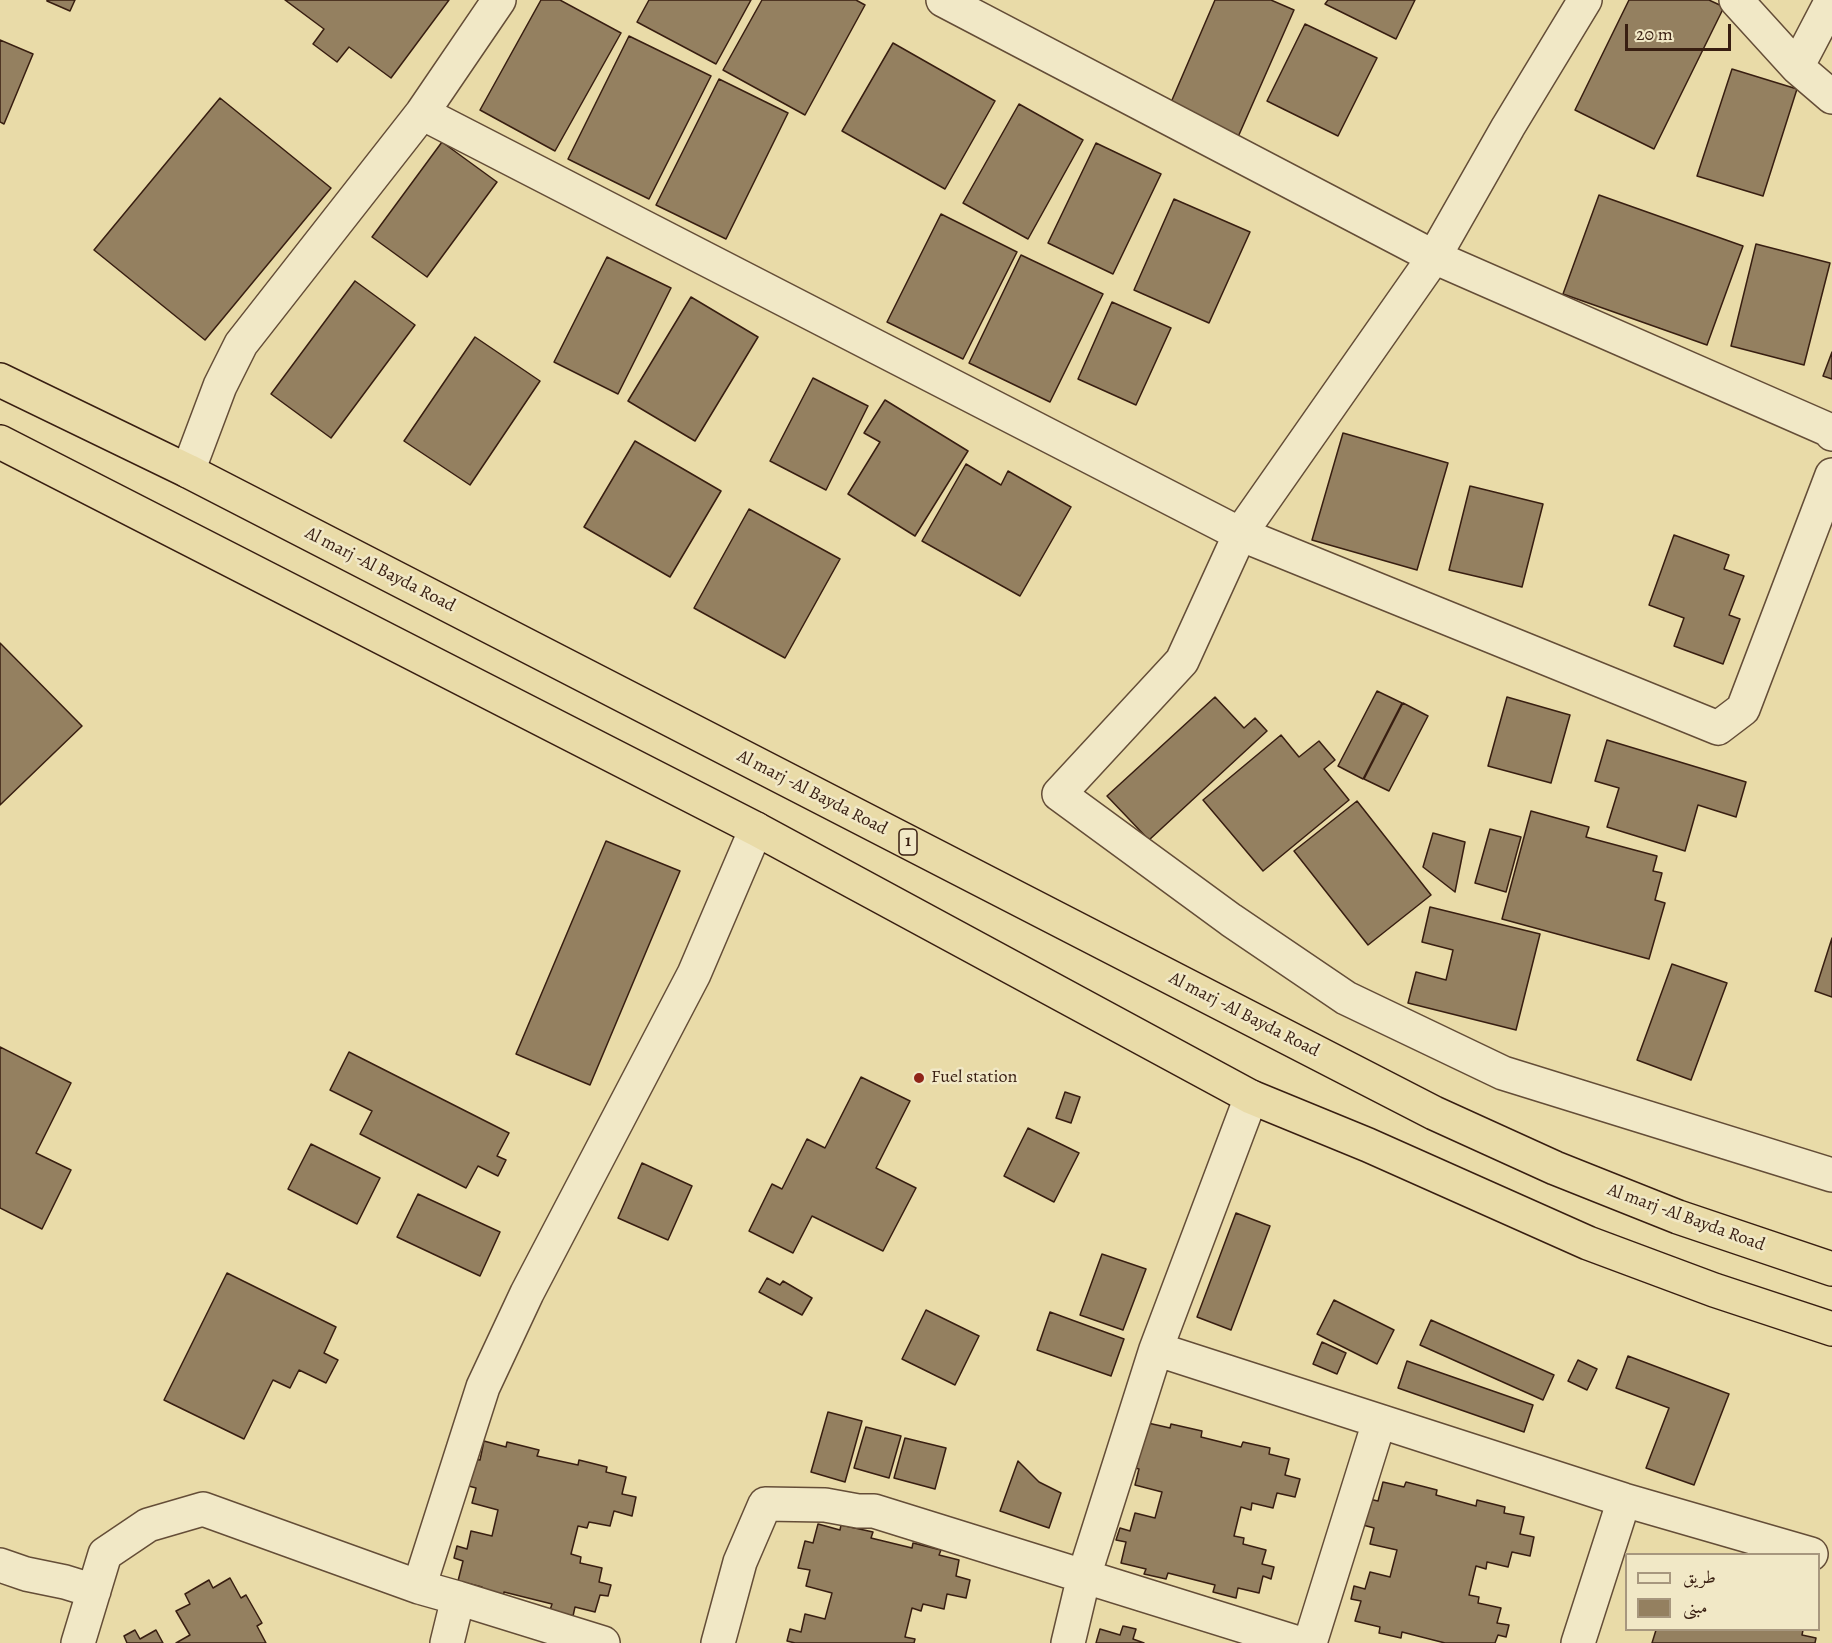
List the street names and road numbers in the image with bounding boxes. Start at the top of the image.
street label: Al marj -Al Bayda Road [301,523,459,617]
street label: Al marj -Al Bayda Road [733,746,891,840]
road number: 1 [899,829,917,855]
street label: Al marj -Al Bayda Road [1165,968,1323,1062]
street label: Al marj -Al Bayda Road [1604,1179,1768,1257]

